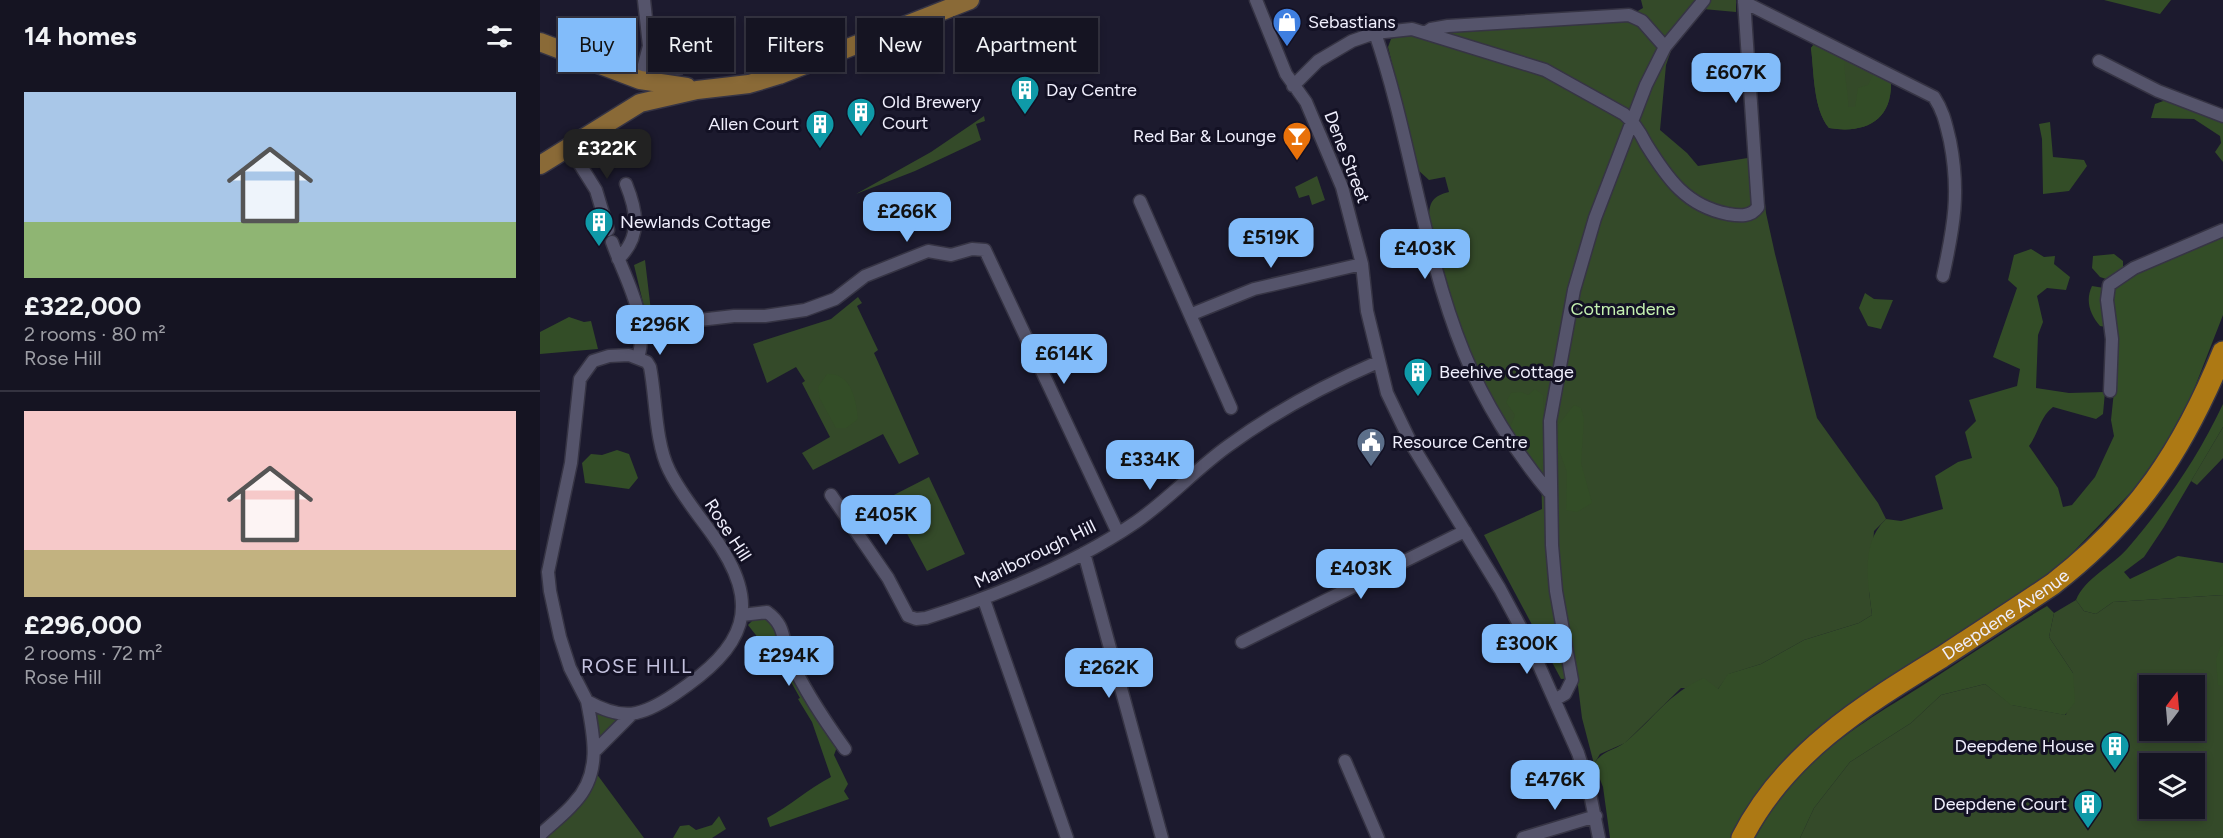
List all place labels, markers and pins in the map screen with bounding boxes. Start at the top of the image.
shop icon: Sebastians [1271,6,1303,48]
place label: Sebastians [1308,11,1396,33]
pin: £607K [1694,53,1778,104]
building icon: Day Centre [1009,74,1041,116]
place label: Day Centre [1046,79,1137,101]
place label: Old Brewery Court [882,91,981,134]
building icon: Old Brewery Court [845,96,877,138]
building icon: Allen Court [804,108,836,150]
place label: Allen Court [708,113,799,135]
bar icon: Red Bar & Lounge [1281,120,1313,162]
place label: Red Bar & Lounge [1133,125,1276,147]
pin: £322K [565,129,649,180]
pin: £266K [865,192,949,243]
building icon: Newlands Cottage [583,206,615,248]
place label: Newlands Cottage [620,211,771,233]
pin: £519K [1229,218,1313,269]
pin: £403K [1383,229,1467,280]
pin: £296K [618,305,702,356]
pin: £614K [1022,334,1106,385]
building icon: Beehive Cottage [1402,356,1434,398]
place label: Beehive Cottage [1439,361,1574,383]
public building icon: Resource Centre [1355,426,1387,468]
place label: Resource Centre [1392,431,1528,453]
pin: £334K [1108,440,1192,491]
pin: £405K [844,495,928,546]
pin: £403K [1319,549,1403,600]
pin: £300K [1485,624,1569,675]
pin: £294K [747,636,831,687]
pin: £262K [1067,648,1151,699]
building icon: Deepdene House [2099,730,2131,772]
place label: Deepdene House [1954,735,2094,757]
pin: £476K [1513,760,1597,811]
building icon: Deepdene Court [2072,788,2104,830]
place label: Deepdene Court [1933,793,2067,815]

